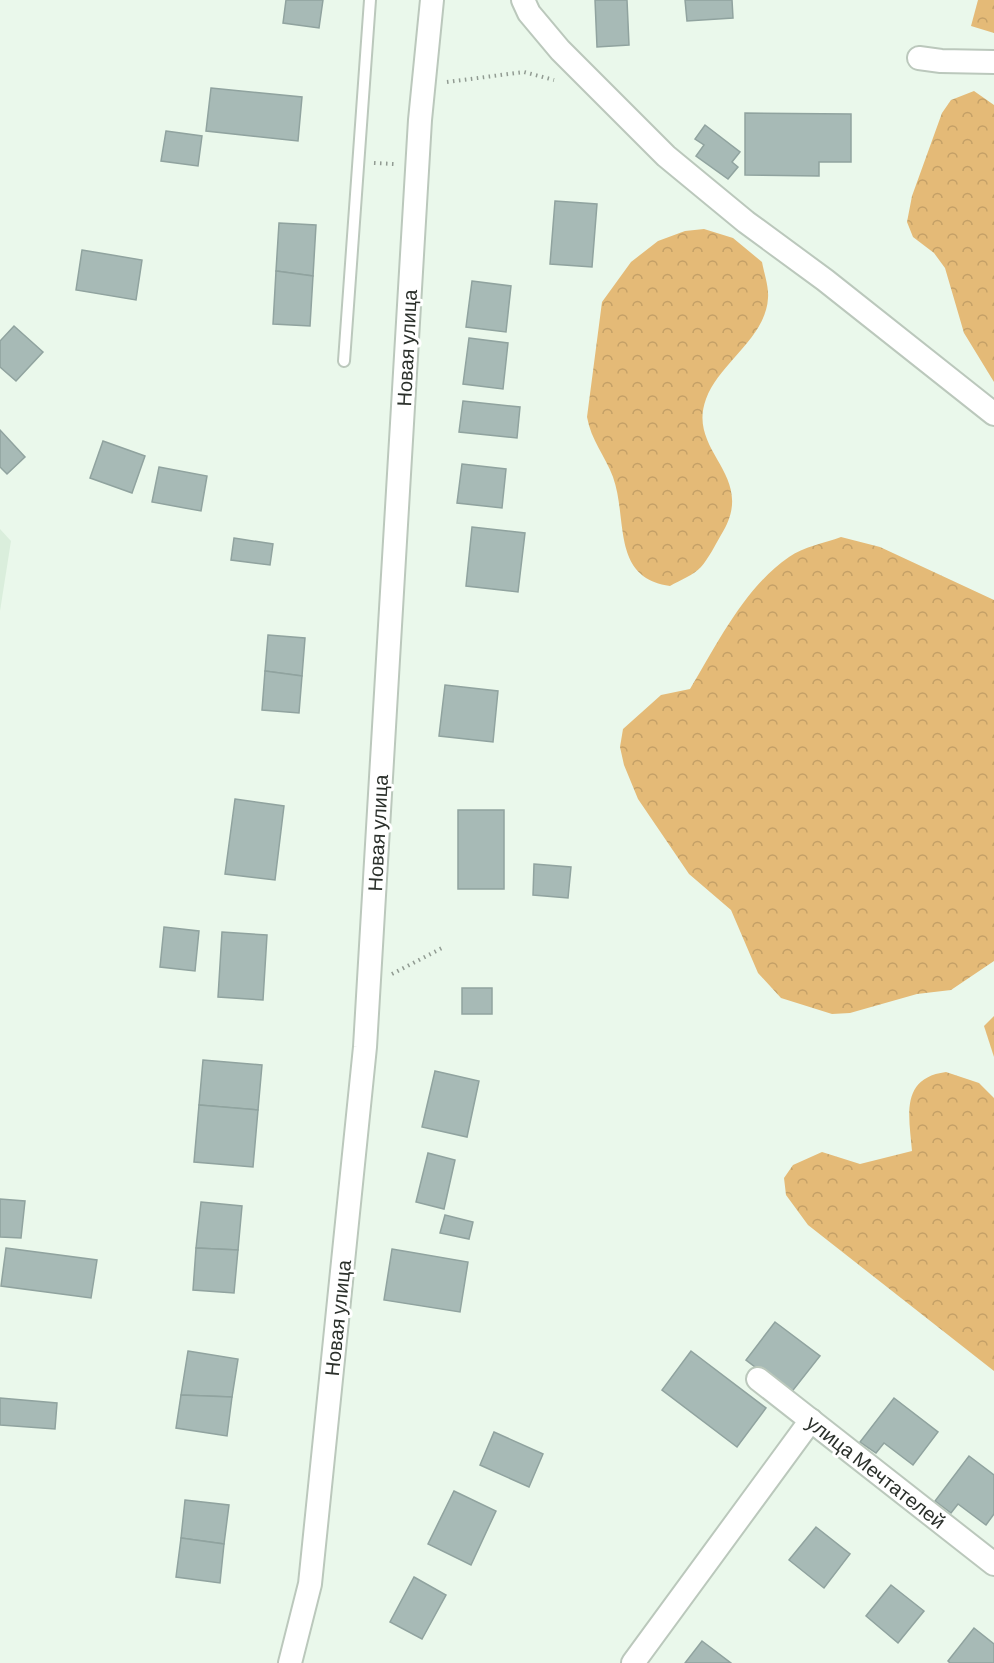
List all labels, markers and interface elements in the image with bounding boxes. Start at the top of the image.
street label: Новая улица [391,288,421,407]
street label: Новая улица [362,773,392,892]
street label: Новая улица [319,1258,355,1377]
street label: улица Мечтателей [802,1410,951,1533]

